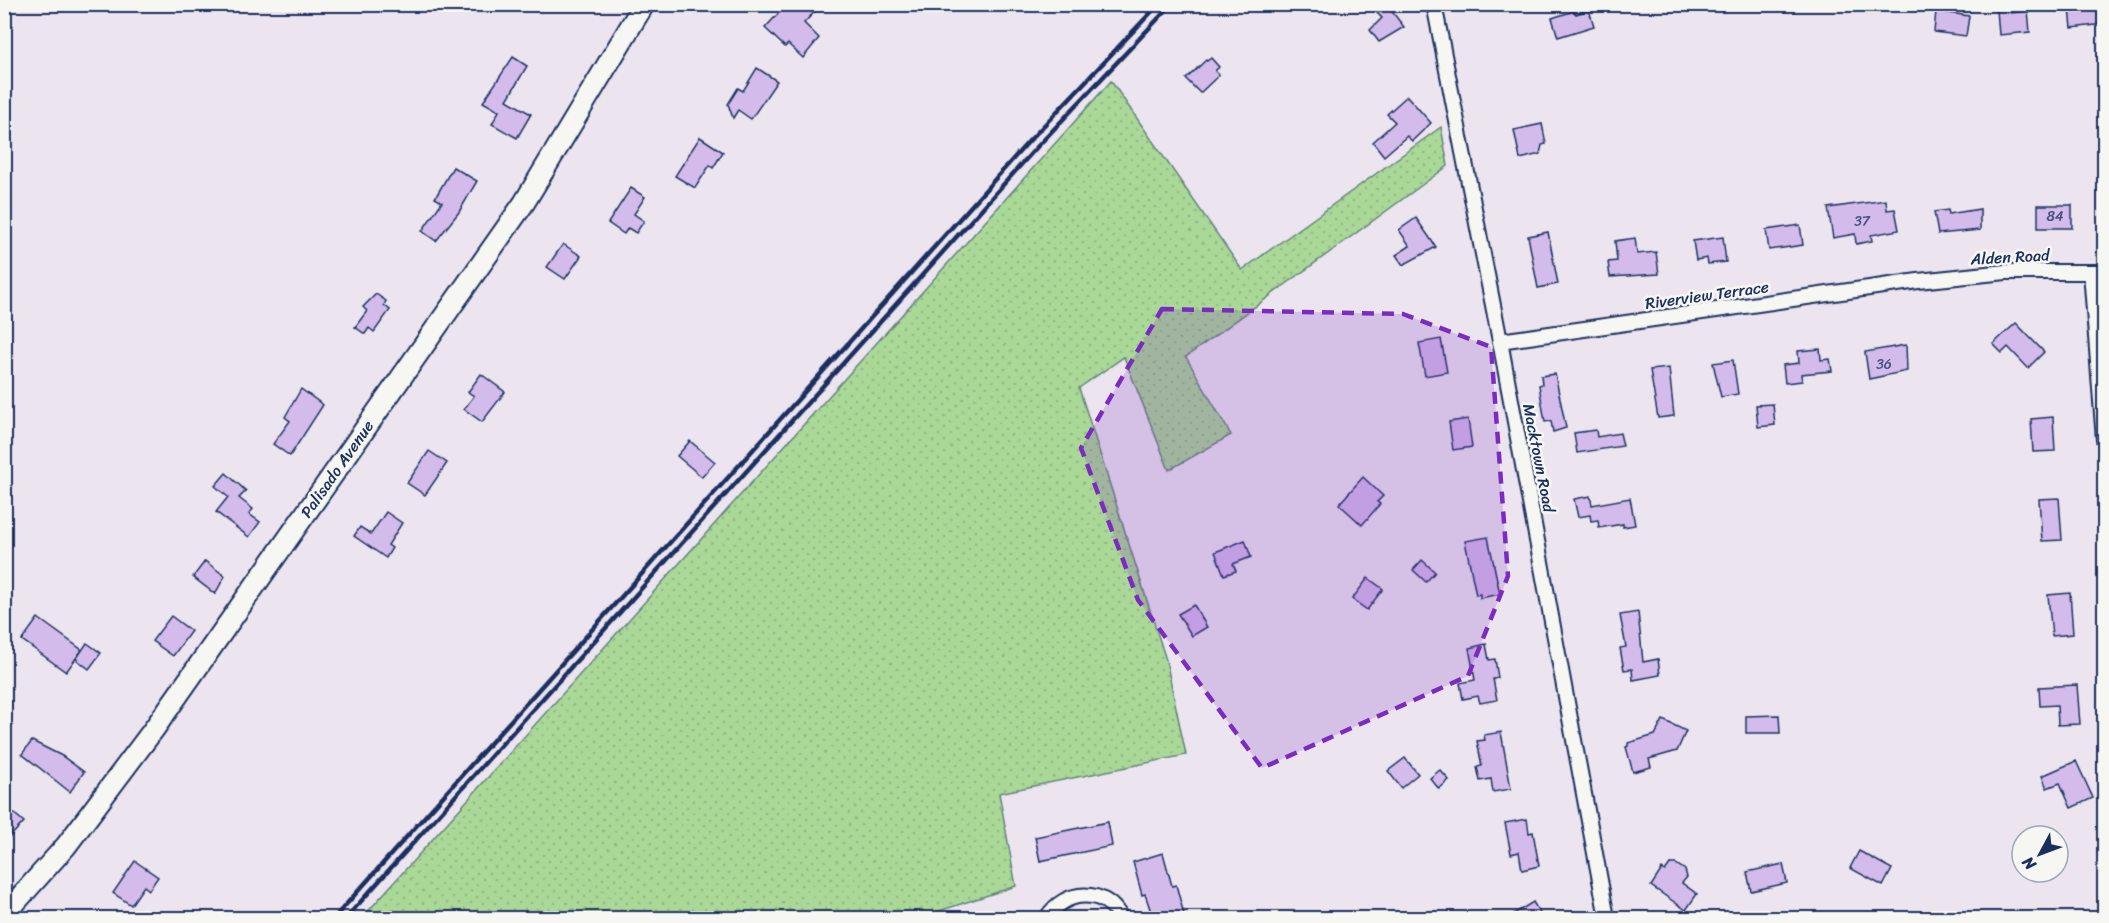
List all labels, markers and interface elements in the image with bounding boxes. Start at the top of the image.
house number: 84 [2046,204,2064,229]
house number: 37 [1854,209,1871,234]
street label: Alden Road [1969,240,2052,274]
street label: Riverview Terrace [1643,272,1771,318]
house number: 36 [1876,352,1892,377]
street label: Macktown Road [1514,401,1564,516]
street label: Palisado Avenue [292,414,382,524]
north arrow [2010,824,2070,884]
text: N [2014,849,2044,878]

